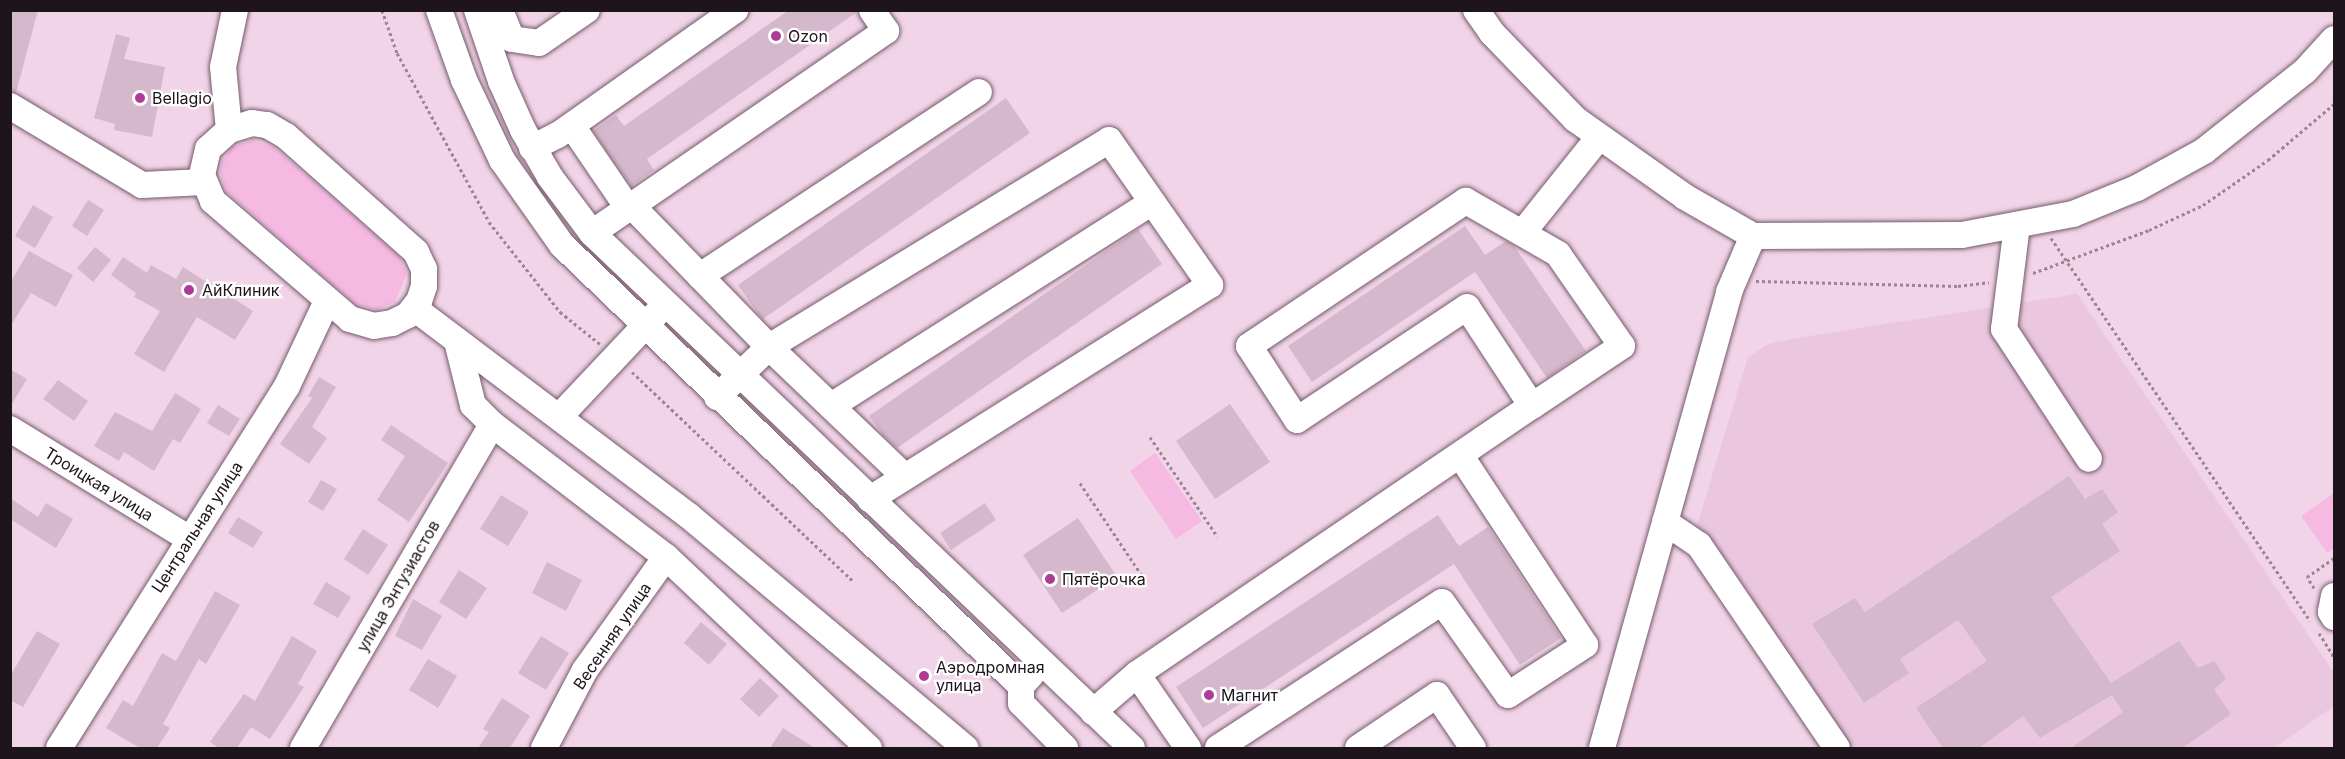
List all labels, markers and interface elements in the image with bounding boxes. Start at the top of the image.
place label: Ozon [788,26,828,46]
marker: Ozon [769,29,783,43]
place label: Bellagio [152,88,212,108]
marker: Bellagio [133,91,147,105]
place label: АйКлиник [202,280,280,300]
marker: АйКлиник [180,281,198,299]
street label: Троицкая улица [41,443,157,525]
street label: Центральная улица [147,458,247,596]
street label: улица Энтузиастов [352,517,444,655]
place label: Пятёрочка [1062,569,1146,589]
marker: Пятёрочка [1043,572,1057,586]
street label: Весенняя улица [569,579,655,693]
place label: Аэродромная улица [936,657,1045,695]
marker: Аэродромная улица [917,669,931,683]
place label: Магнит [1221,685,1278,705]
marker: Магнит [1202,688,1216,702]

